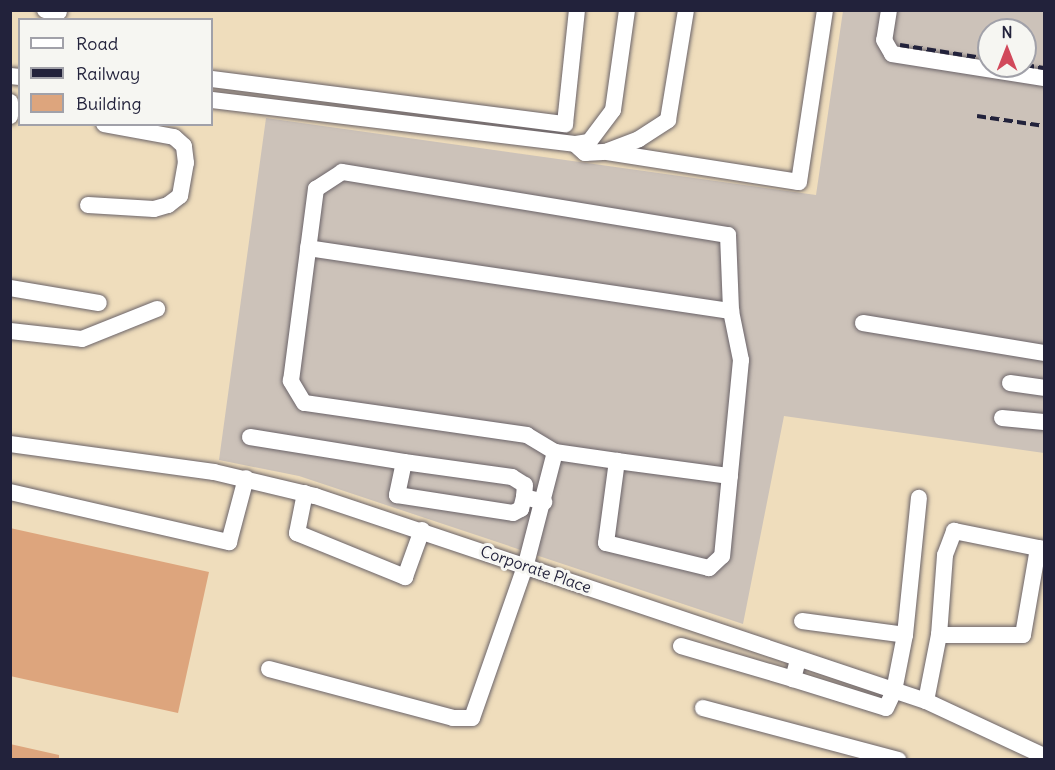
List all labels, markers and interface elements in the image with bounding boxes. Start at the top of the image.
legend [18,18,213,126]
north arrow [977,18,1037,78]
text: N [1001,22,1013,42]
text: Road [76,32,118,55]
text: Railway [76,62,140,85]
text: Building [76,92,141,115]
street label: Corporate Place [478,541,594,597]

